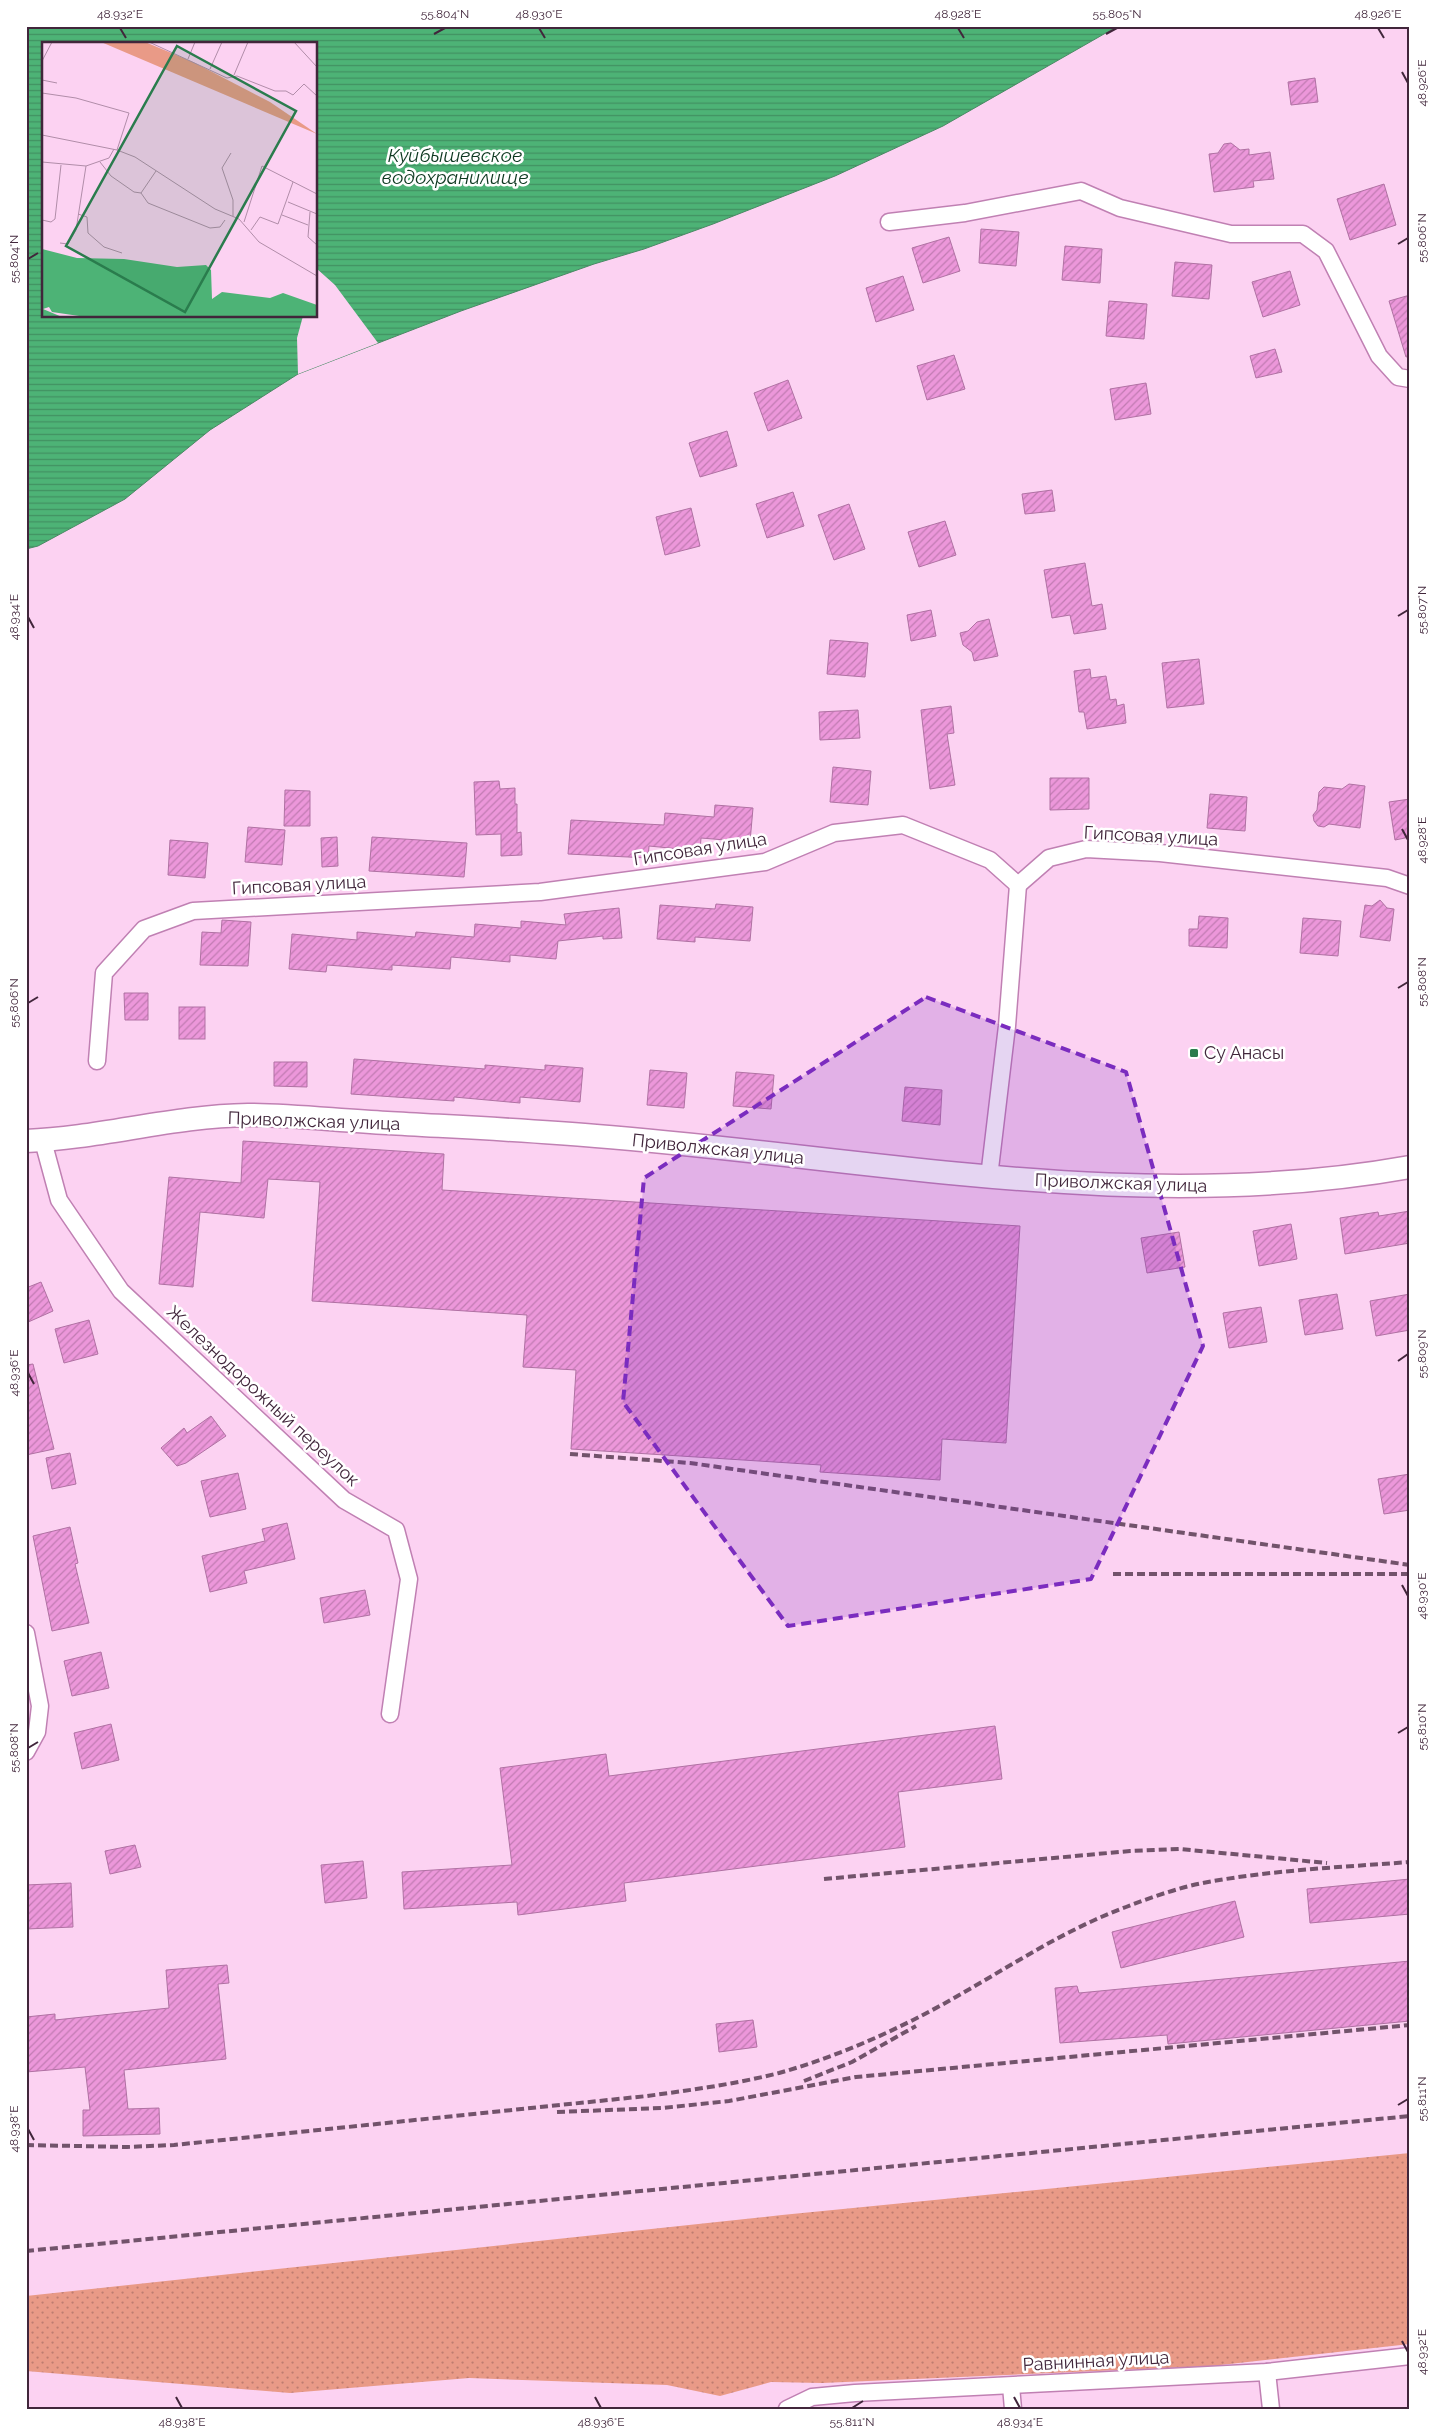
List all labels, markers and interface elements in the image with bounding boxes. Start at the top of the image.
text: 48.932°E [97,7,143,21]
text: 55.804°N [421,7,469,21]
text: 48.930°E [516,7,562,21]
text: 48.928°E [935,7,981,21]
text: 55.805°N [1093,7,1141,21]
text: 48.926°E [1355,7,1401,21]
inset map [42,42,318,318]
text: 48.926°E [1415,60,1429,106]
water label: Куйбышевское водохранилище [381,144,529,188]
text: 55.806°N [1415,213,1429,263]
text: 55.804°N [7,235,21,283]
text: 55.807°N [1415,586,1429,634]
text: 48.934°E [7,594,21,640]
text: 48.928°E [1415,817,1429,863]
street label: Гипсовая улица [1083,821,1219,850]
street label: Гипсовая улица [632,828,768,869]
street label: Гипсовая улица [231,870,367,899]
text: 55.808°N [1415,957,1429,1007]
text: 55.806°N [7,978,21,1028]
place label: Су Анасы [1204,1042,1284,1063]
marker: Су Анасы [1188,1047,1200,1059]
street label: Приволжская улица [227,1107,401,1134]
street label: Приволжская улица [631,1129,805,1168]
street label: Приволжская улица [1034,1169,1208,1196]
street label: Железнодорожный переулок [163,1301,364,1490]
text: 55.809°N [1415,1330,1429,1378]
text: 48.936°E [7,1349,21,1397]
text: 48.930°E [1415,1573,1429,1619]
text: 55.810°N [1415,1703,1429,1751]
text: 55.808°N [7,1723,21,1773]
text: 55.811°N [1415,2077,1429,2121]
text: 48.938°E [7,2106,21,2153]
text: 48.932°E [1415,2329,1429,2375]
street label: Равнинная улица [1022,2346,1170,2375]
text: 48.938°E [159,2415,206,2429]
text: 48.936°E [577,2415,625,2429]
text: 55.811°N [830,2415,874,2429]
text: 48.934°E [997,2415,1043,2429]

